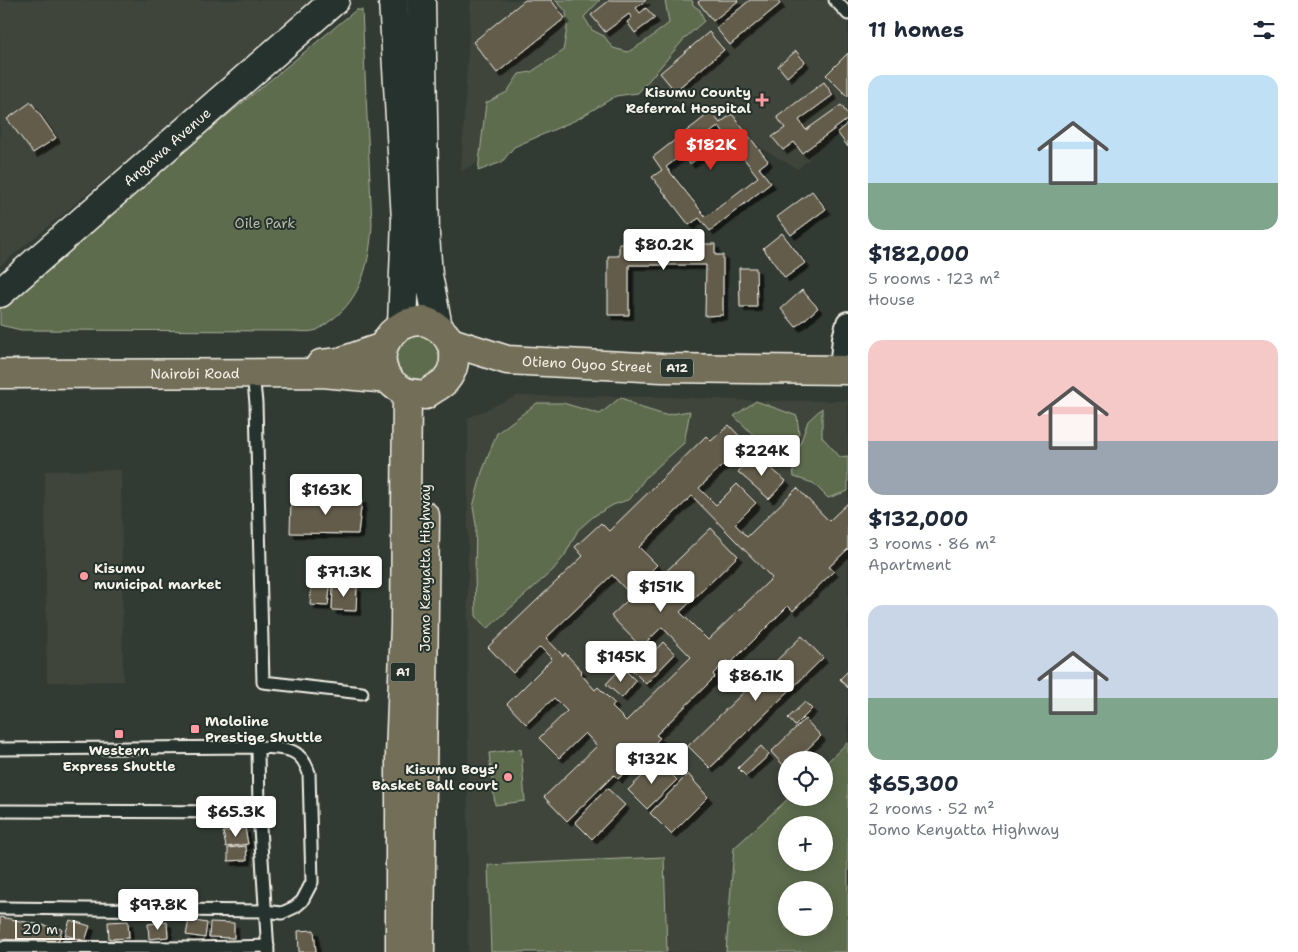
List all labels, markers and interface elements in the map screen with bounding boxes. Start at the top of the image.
text: 11 homes [868,16,964,44]
icon: filters [1250,16,1278,44]
place label: Kisumu County Referral Hospital [626,83,751,117]
marker: Kisumu County Referral Hospital [755,93,769,107]
street label: Angawa Avenue [120,104,215,190]
icon: home [1028,108,1118,198]
pin: $182K [676,128,746,171]
text: $182K [686,134,736,155]
park label: Oile Park [235,214,295,232]
pin: $80.2K [623,228,705,271]
text: $80.2K [635,234,693,255]
text: $182,000 [868,240,969,268]
text: 5 rooms · 123 m² [868,268,1000,289]
text: House [868,289,915,310]
street label: Otieno Oyoo Street [522,352,653,376]
road number: A12 [661,358,693,378]
street label: Nairobi Road [150,364,240,383]
icon: home [1028,373,1118,463]
pin: $224K [727,434,797,477]
text: $224K [735,440,789,461]
pin: $163K [291,474,361,516]
text: $163K [301,479,351,500]
street label: Jomo Kenyatta Highway [416,484,434,652]
text: $132,000 [868,505,969,533]
text: 3 rooms · 86 m² [868,533,996,554]
text: Apartment [868,554,951,575]
pin: $71.3K [303,556,385,598]
place label: Kisumu municipal market [94,559,222,593]
text: $71.3K [317,561,371,582]
marker: Kisumu municipal market [78,570,90,582]
pin: $151K [626,570,696,613]
text: $151K [638,576,684,597]
icon: home [1028,638,1118,728]
pin: $145K [586,640,656,683]
text: $145K [597,646,645,667]
pin: $86.1K [715,660,797,702]
road number: A1 [390,662,416,682]
text: $86.1K [729,665,783,686]
place label: Mololine Prestige Shuttle [205,712,322,746]
marker: Mololine Prestige Shuttle [189,723,201,735]
marker: Western Express Shuttle [113,728,125,740]
place label: Western Express Shuttle [62,741,176,775]
pin: $132K [617,742,687,785]
text: $132K [627,748,677,769]
map controls [778,751,833,936]
button: locate [778,751,833,806]
place label: Kisumu Boys' Basket Ball court [372,760,498,794]
text: $65,300 [868,770,959,798]
marker: Kisumu Boys' Basket Ball court [502,771,514,783]
pin: $65.3K [195,796,277,838]
text: 2 rooms · 52 m² [868,798,995,819]
text: $65.3K [207,801,265,822]
button: + [778,816,833,871]
text: Jomo Kenyatta Highway [868,819,1059,840]
button: − [778,881,833,936]
pin: $97.8K [117,888,199,931]
text: $97.8K [129,894,187,915]
scale bar [15,917,75,940]
text: 20 m [22,920,58,938]

